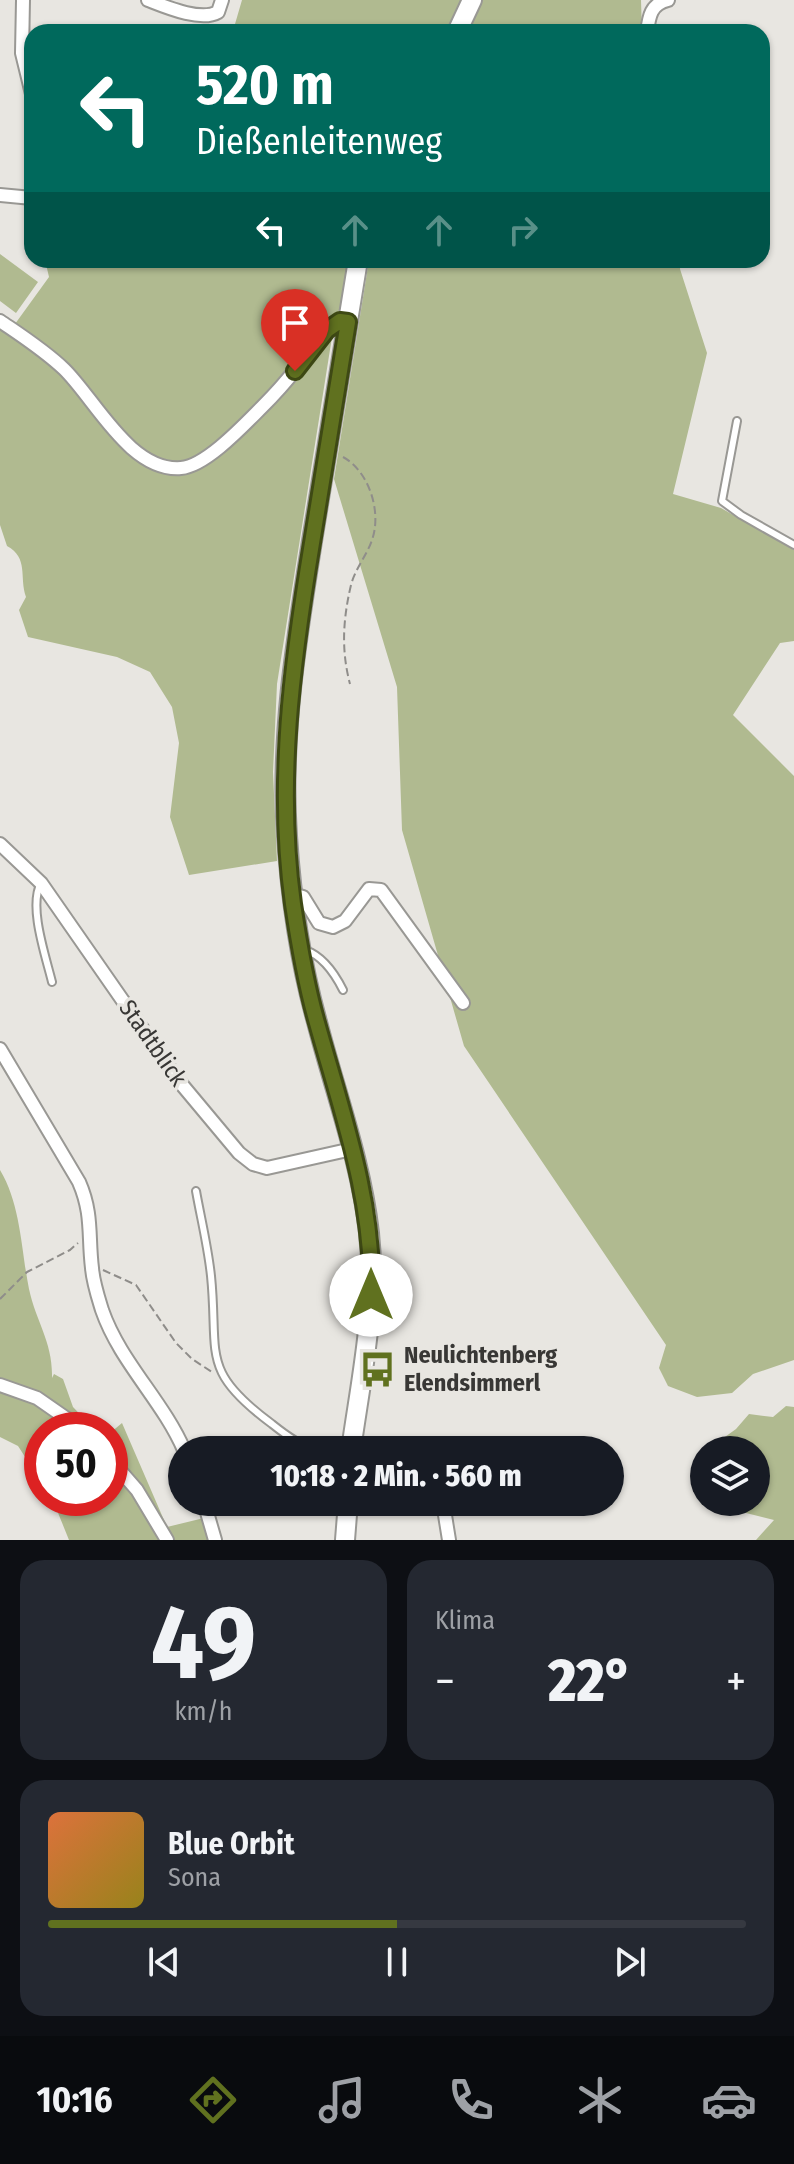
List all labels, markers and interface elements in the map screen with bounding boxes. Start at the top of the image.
text: 520 m [196,52,334,119]
icon: left [64,56,168,160]
text: Dießenleitenweg [196,120,442,164]
icon: left [249,208,293,252]
icon: ahead [333,208,377,252]
icon: ahead [417,208,461,252]
icon: right [501,208,545,252]
pin [261,289,329,371]
icon: arrive [273,301,317,345]
street label: Stadtblick [113,995,193,1092]
position arrow [329,1253,413,1337]
place label: Neulichtenberg Elendsimmerl [404,1341,557,1397]
bus stop icon: Neulichtenberg Elendsimmerl [359,1350,397,1388]
speed limit sign: 50 [24,1412,128,1516]
map controls [690,1436,770,1516]
button: layers [690,1436,770,1516]
text: 10:18 · 2 Min. · 560 m [270,1458,522,1494]
text: 49 [151,1581,256,1706]
text: Klima [435,1605,495,1636]
text: 22° [548,1645,633,1717]
text: − [435,1655,455,1708]
text: + [726,1655,746,1708]
text: km/h [175,1696,232,1727]
text: Blue Orbit [168,1826,294,1862]
text: Sona [168,1862,221,1893]
icon: previous [142,1940,186,1984]
icon: pause [375,1940,419,1984]
icon: next [608,1940,652,1984]
icon: directions [185,2072,241,2128]
icon: music [314,2072,370,2128]
icon: phone [443,2072,499,2128]
icon: climate [572,2072,628,2128]
icon: car [701,2072,757,2128]
text: 10:16 [37,2078,112,2122]

